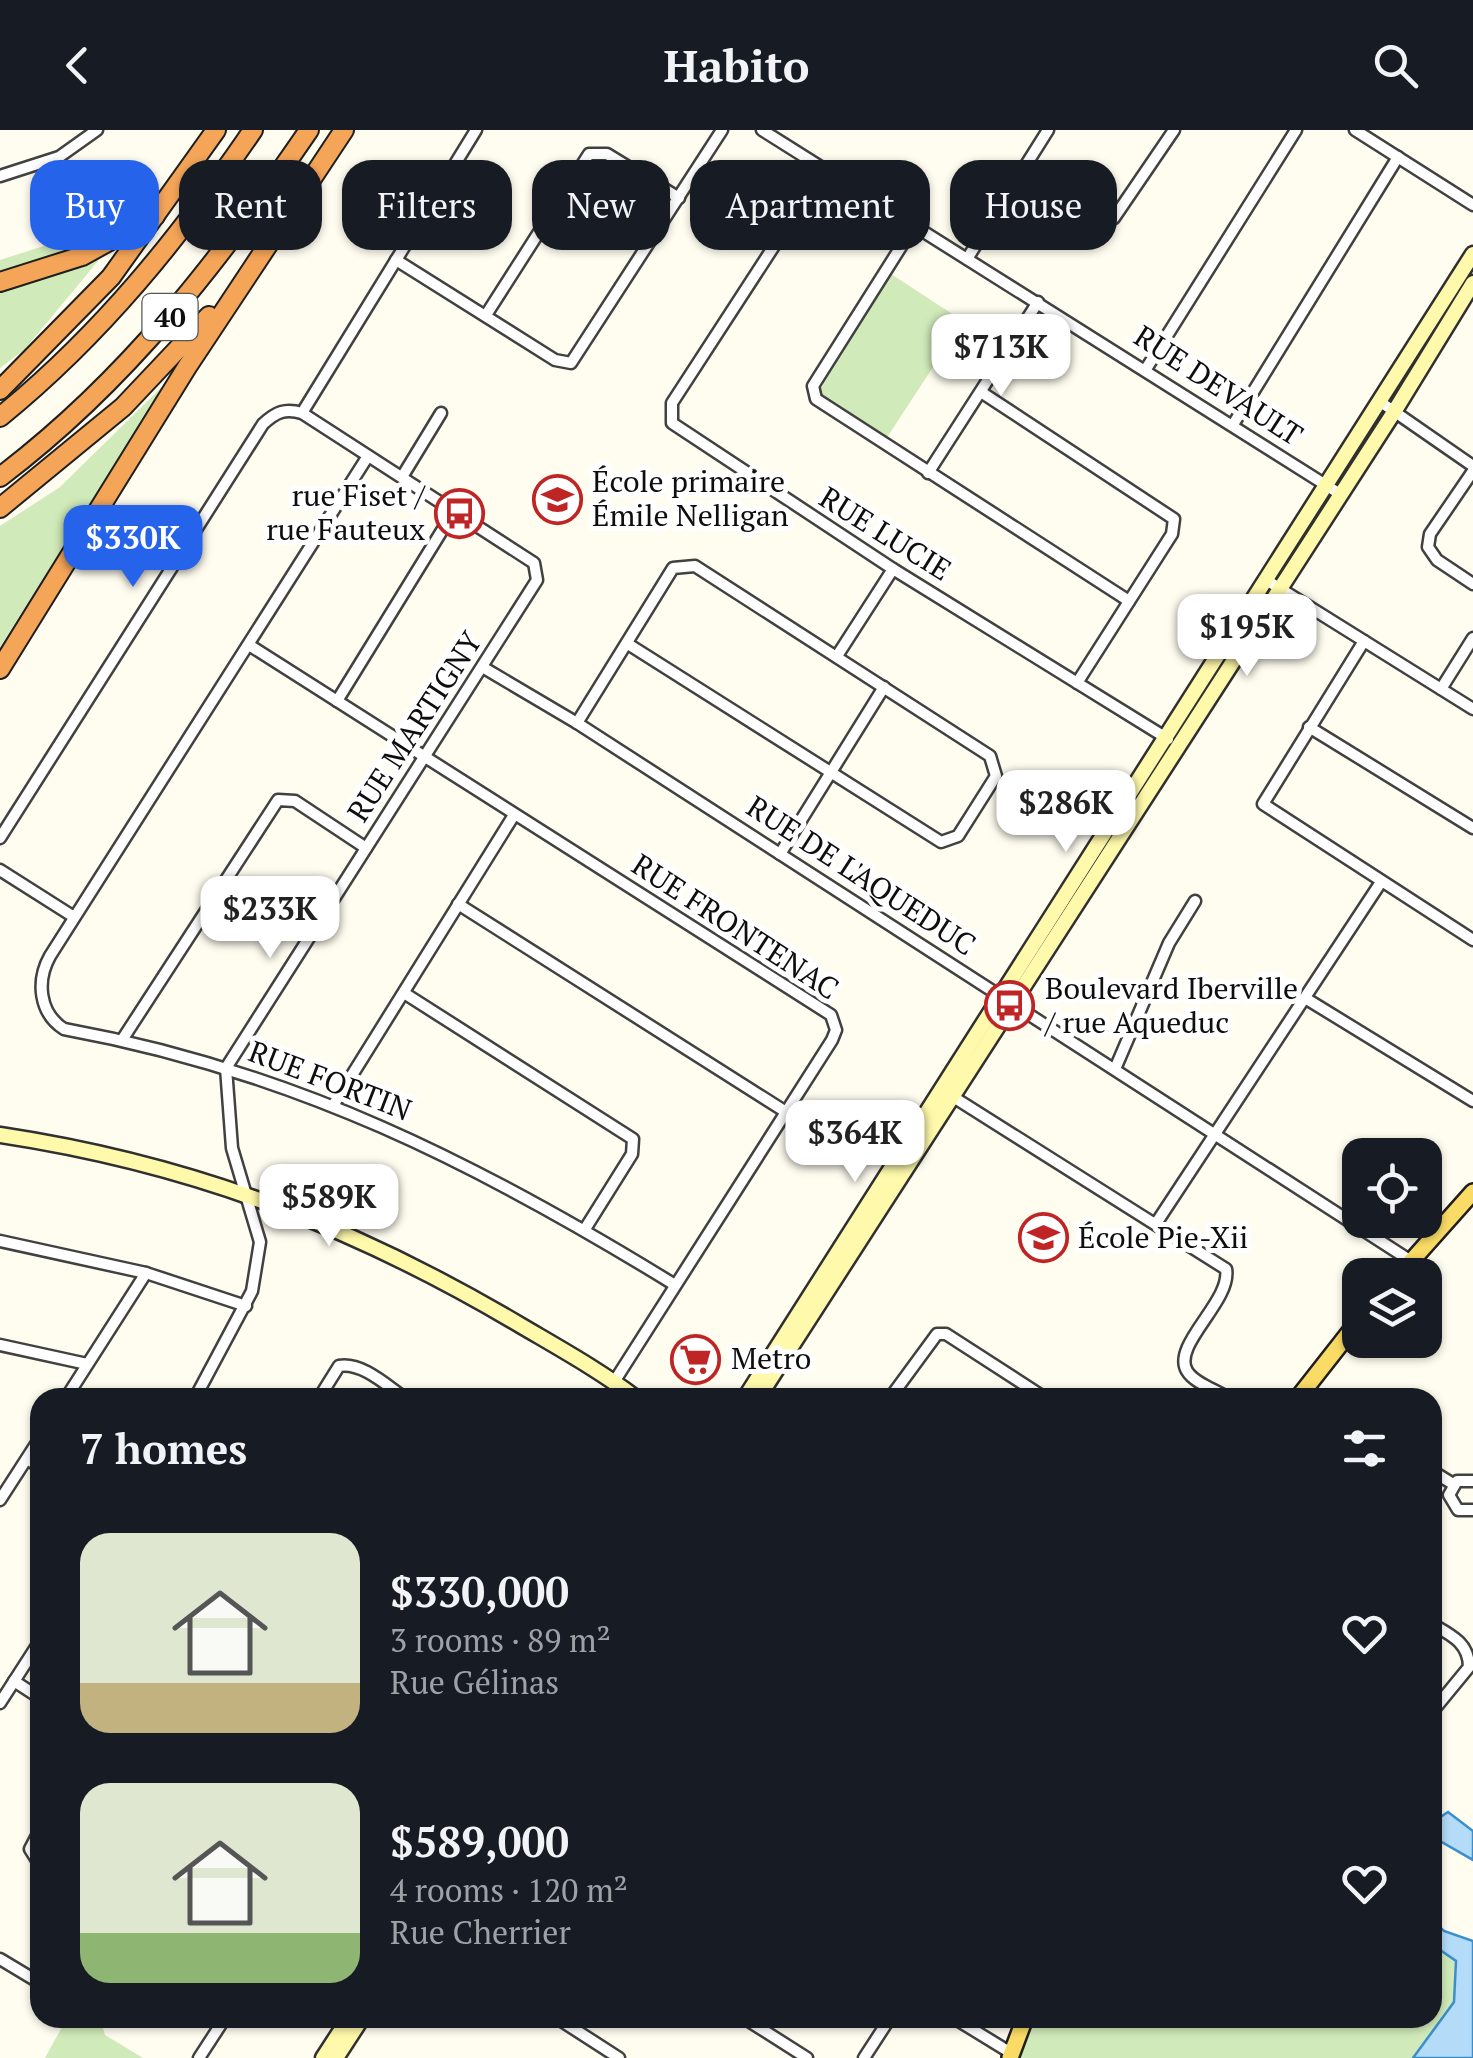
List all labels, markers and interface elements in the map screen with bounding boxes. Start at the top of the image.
text: Habito [664,35,809,95]
icon: back [50,38,105,93]
icon: search [1368,38,1423,93]
chip: Buy [30,160,159,250]
chip: Rent [179,160,322,250]
chip: Filters [342,160,512,250]
chip: New [532,160,670,250]
chip: Apartment [690,160,930,250]
chip: House [950,160,1117,250]
road number: 40 [142,294,198,340]
pin: $713K [931,314,1071,399]
street label: RUE DEVAULT [1127,316,1310,454]
text: $713K [953,325,1049,367]
place label: École primaire Émile Nelligan [592,461,789,535]
school or university icon: École primaire Émile Nelligan [531,473,583,525]
place label: rue Fiset / rue Fauteux [266,475,427,549]
street label: RUE LUCIE [812,477,959,589]
bus stop icon: rue Fiset / rue Fauteux [434,487,486,539]
pin: $330K [63,505,203,590]
text: $330K [85,516,181,558]
pin: $195K [1177,594,1317,679]
text: $195K [1199,605,1295,647]
street label: RUE MARTIGNY [338,623,491,829]
pin: $286K [996,770,1136,855]
text: $286K [1018,781,1114,823]
street label: RUE DE L'AQUEDUC [739,786,984,964]
street label: RUE FRONTENAC [624,844,847,1008]
pin: $233K [200,876,340,961]
text: $233K [222,887,318,929]
place label: Boulevard Iberville / rue Aqueduc [1043,968,1298,1042]
bus stop icon: Boulevard Iberville / rue Aqueduc [984,980,1036,1032]
street label: RUE FORTIN [243,1031,418,1129]
pin: $364K [785,1100,925,1185]
text: $364K [807,1111,903,1153]
map controls [1342,1138,1442,1358]
button: locate [1342,1138,1442,1238]
pin: $589K [259,1164,399,1249]
text: $589K [281,1175,377,1217]
school or university icon: École Pie-Xii [1017,1212,1069,1264]
place label: École Pie-Xii [1078,1217,1248,1257]
button: layers [1342,1258,1442,1358]
supermarket icon: Metro [670,1333,722,1385]
place label: Metro [731,1338,811,1378]
text: 7 homes [80,1420,247,1476]
icon: filters [1337,1421,1392,1476]
text: $330,000 [390,1563,569,1619]
icon: home [160,1573,280,1693]
icon: heart [1337,1606,1392,1661]
text: 3 rooms · 89 m² [390,1619,611,1661]
text: Rue Gélinas [390,1661,559,1703]
text: $589,000 [390,1813,569,1869]
icon: home [160,1823,280,1943]
icon: heart [1337,1856,1392,1911]
text: 4 rooms · 120 m² [390,1869,628,1911]
text: Rue Cherrier [390,1911,571,1953]

